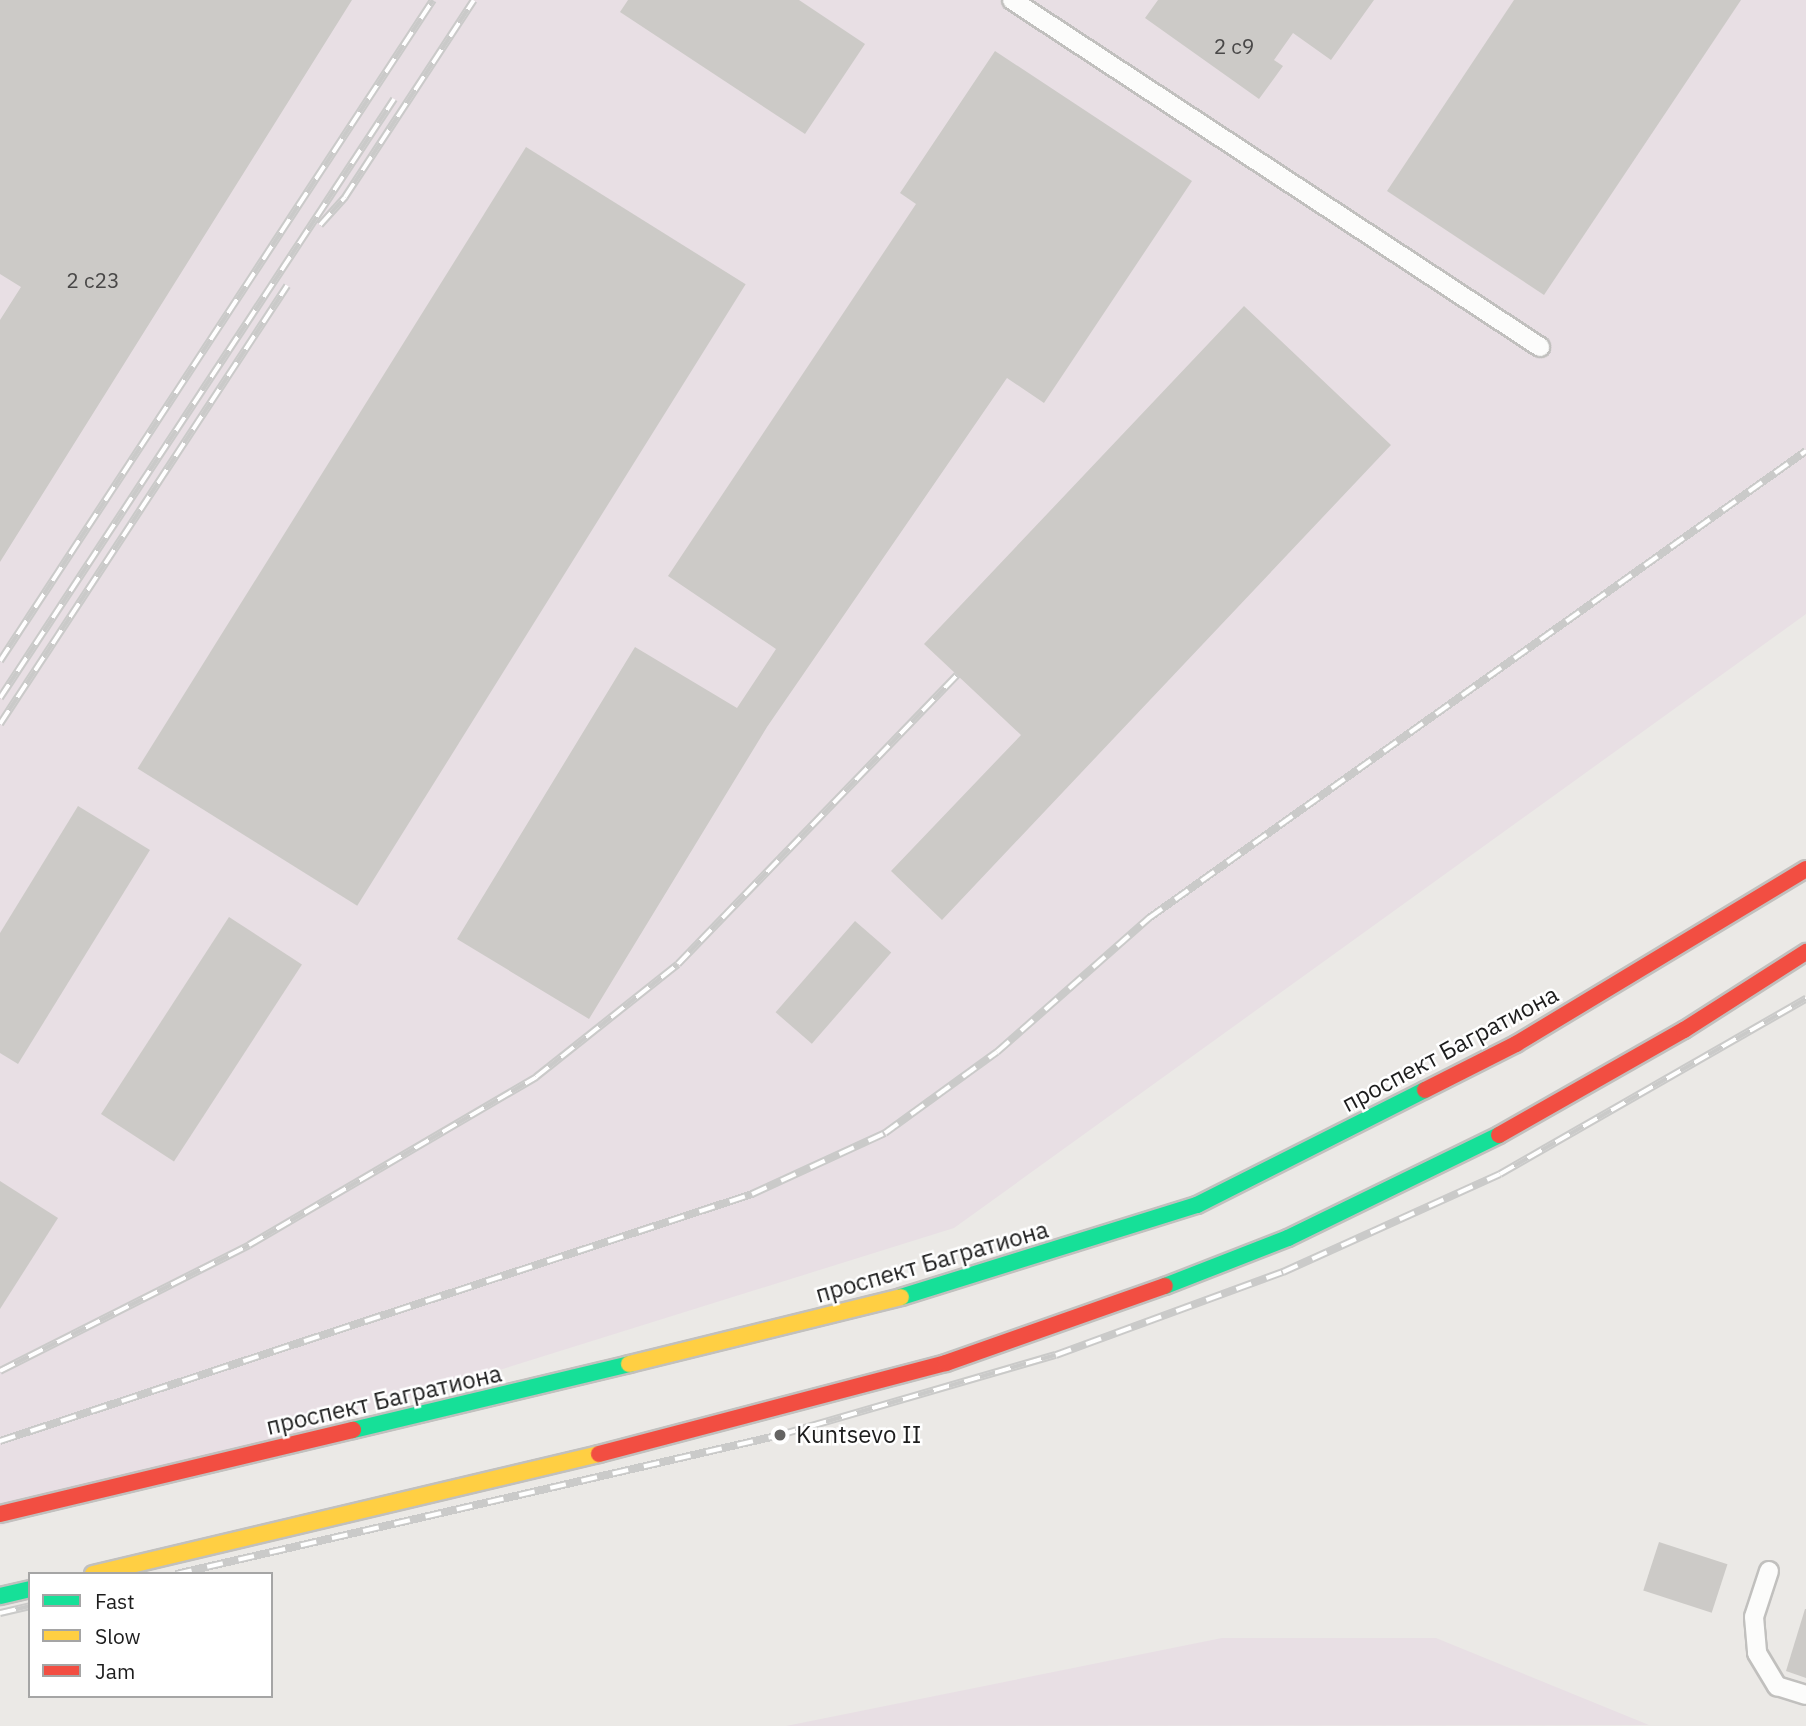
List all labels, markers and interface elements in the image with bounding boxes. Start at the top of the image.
house number: 2 с9 [1214,33,1254,59]
house number: 2 с23 [66,267,120,293]
street label: проспект Багратиона [1337,980,1563,1118]
street label: проспект Багратиона [812,1215,1052,1309]
street label: проспект Багратиона [263,1359,505,1441]
place label: Kuntsevo II [796,1421,921,1449]
marker: Kuntsevo II [770,1425,790,1445]
legend [28,1572,273,1698]
text: Fast [95,1587,135,1615]
text: Slow [95,1622,141,1650]
text: Jam [95,1657,135,1685]

